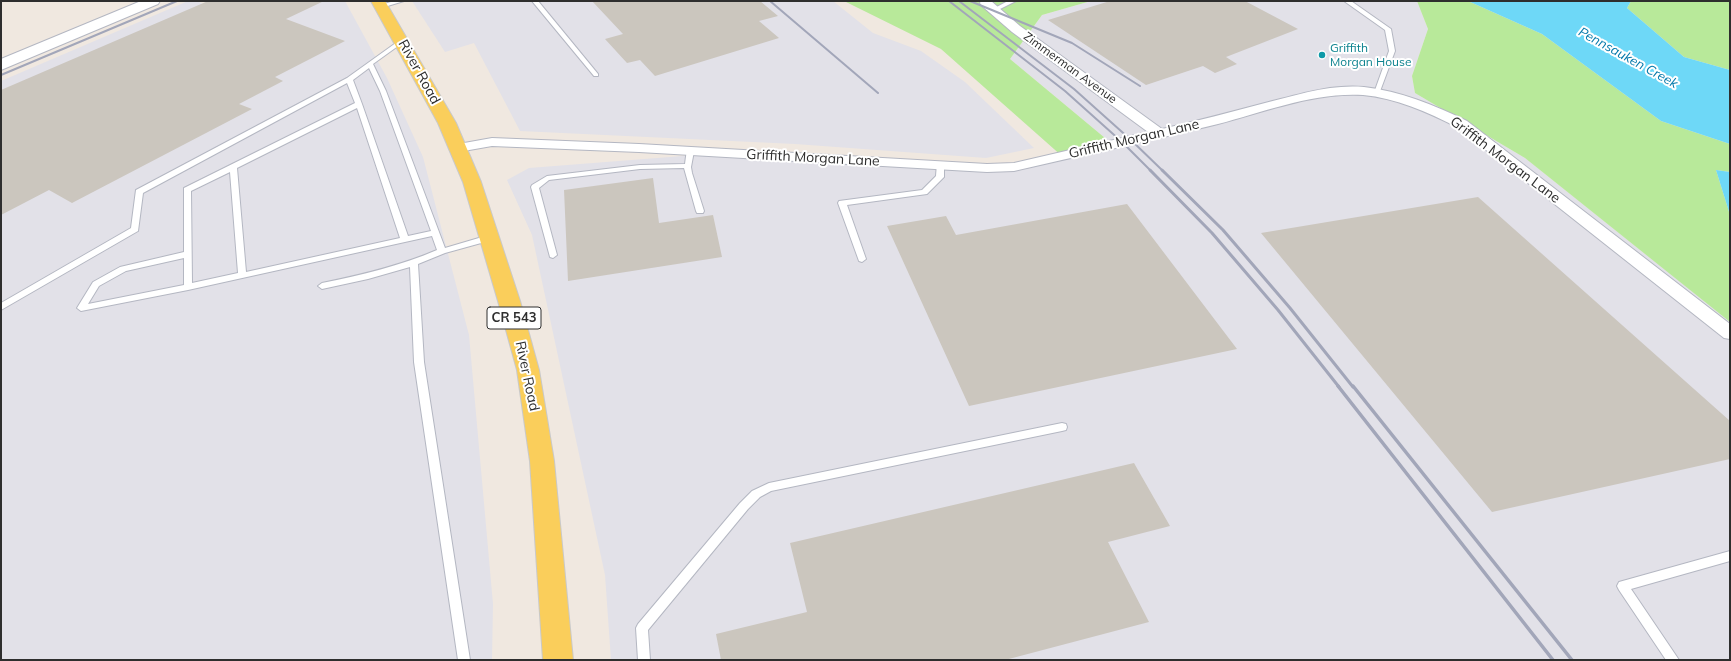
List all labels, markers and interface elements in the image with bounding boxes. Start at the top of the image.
water label: Pennsauken Creek [1576,24,1680,92]
street label: Zimmerman Avenue [1021,29,1119,107]
street label: River Road [394,37,444,107]
place label: Griffith Morgan House [1330,41,1411,69]
marker: Griffith Morgan House [1317,50,1327,60]
street label: Griffith Morgan Lane [1447,113,1563,207]
street label: Griffith Morgan Lane [1067,116,1201,162]
street label: Griffith Morgan Lane [746,146,880,170]
road number: CR 543 [487,307,541,329]
street label: River Road [511,340,543,412]

